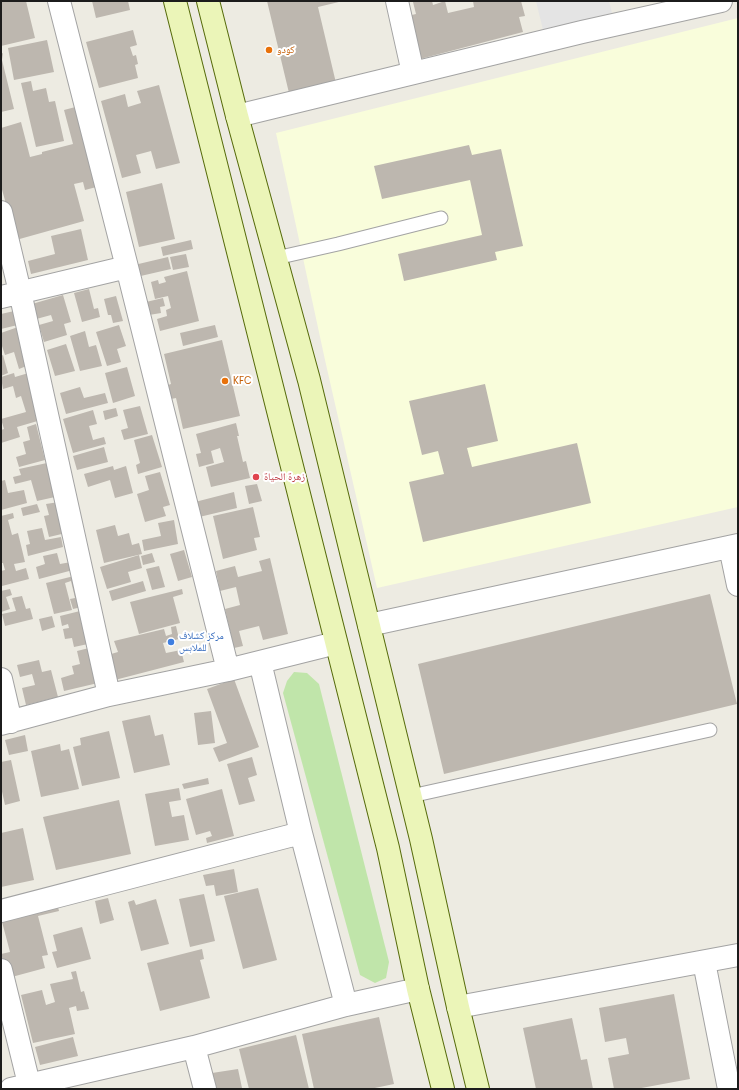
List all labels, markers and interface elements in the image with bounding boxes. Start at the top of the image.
place label: كودو [277,44,295,56]
marker: كودو [264,45,274,55]
place label: KFC [233,375,252,387]
marker: KFC [220,376,230,386]
place label: زهرة الحياة [264,471,305,483]
marker: زهرة الحياة [251,472,261,482]
place label: مركز كشلاف للملابس [179,630,224,654]
marker: مركز كشلاف للملابس [166,637,176,647]

